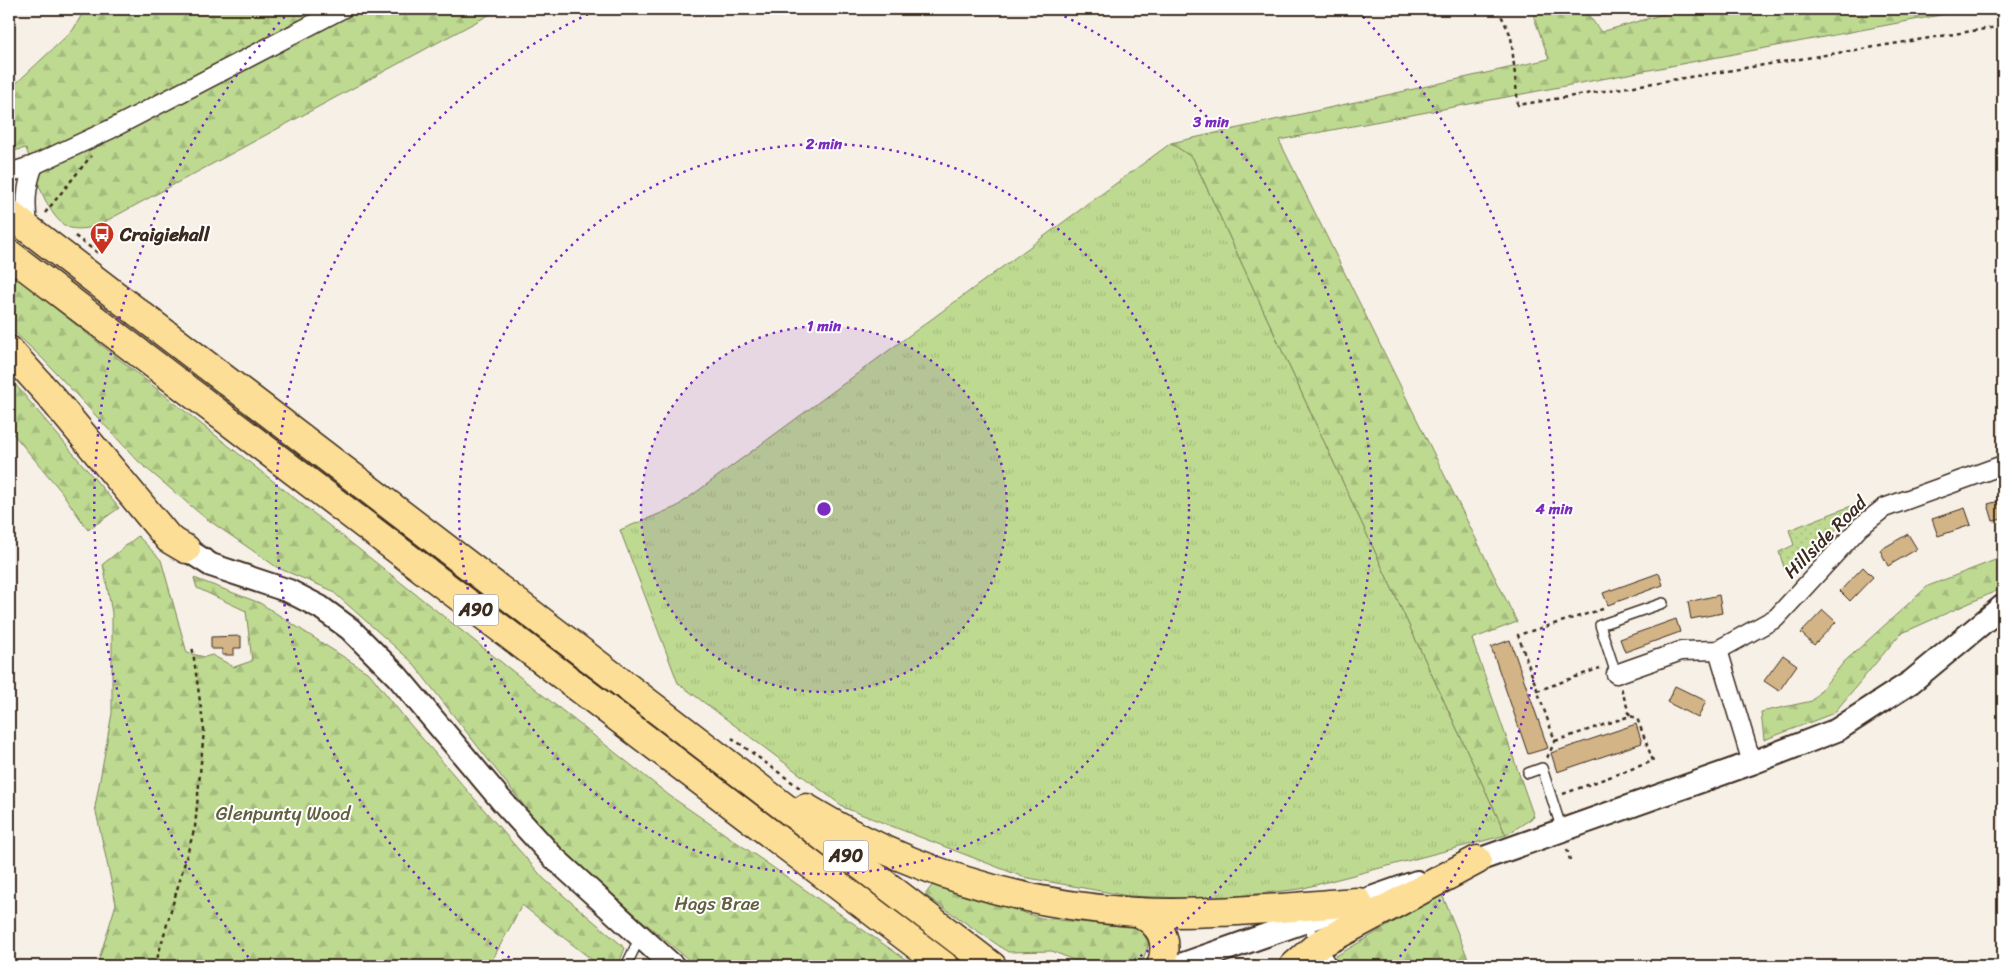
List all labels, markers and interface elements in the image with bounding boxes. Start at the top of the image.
text: 3 min [1192,109,1230,135]
text: 2 min [805,131,843,157]
place label: Craigiehall [119,218,211,251]
bus stop icon: Craigiehall [89,221,115,255]
text: 1 min [807,313,842,339]
street label: Hillside Road [1775,487,1875,587]
text: 4 min [1534,496,1573,522]
centre of rings [815,500,833,518]
road number: A90 [454,594,498,626]
park label: Glenpunty Wood [216,797,352,830]
road number: A90 [824,840,868,871]
park label: Hags Brae [675,887,759,920]

